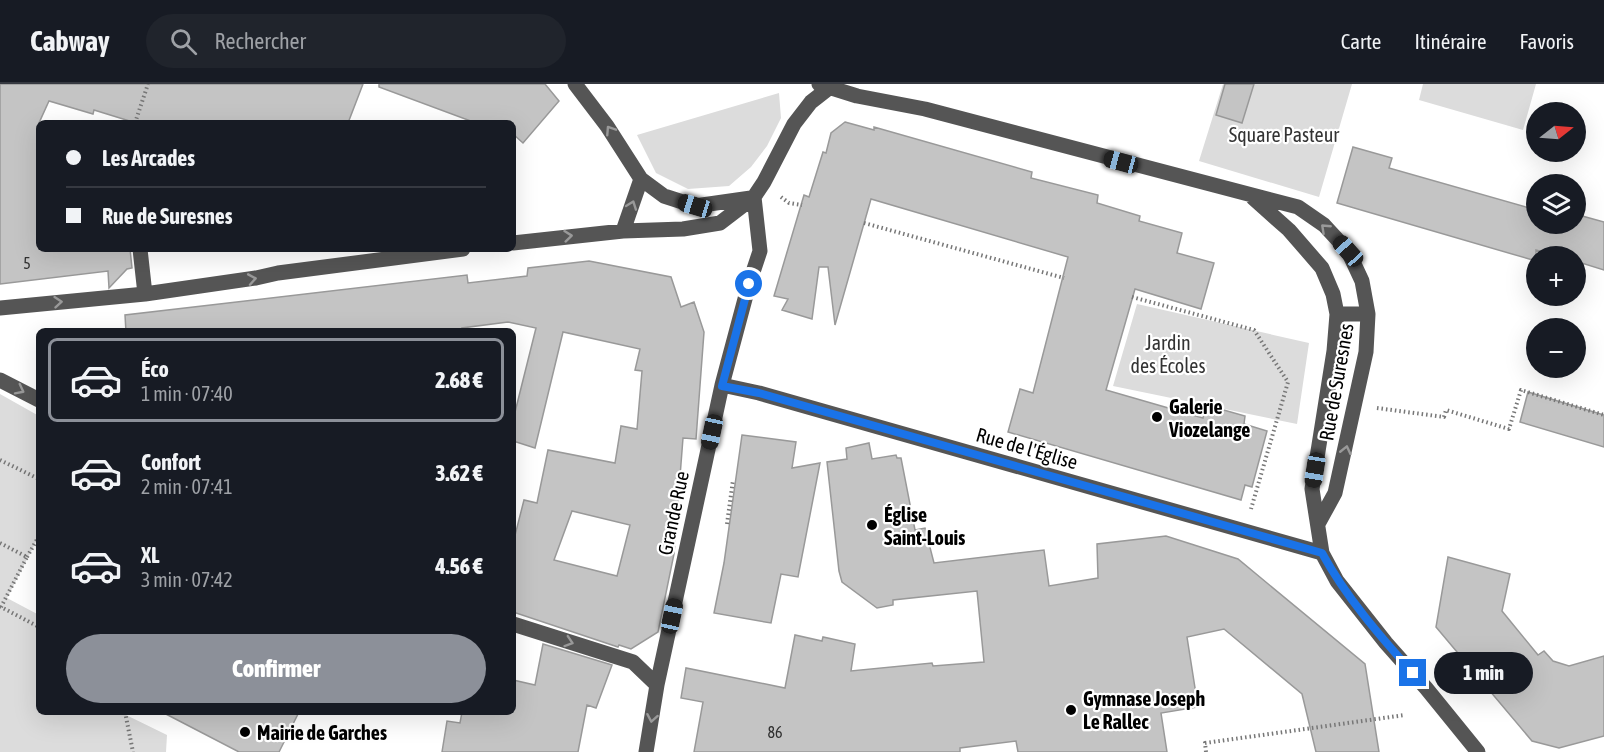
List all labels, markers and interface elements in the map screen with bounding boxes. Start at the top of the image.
search box [146,14,566,68]
text: Cabway [30,25,110,57]
icon: search [167,25,200,58]
text: Rechercher [215,28,306,54]
text: Carte [1341,29,1381,53]
text: Itinéraire [1414,29,1486,53]
text: Favoris [1519,29,1574,53]
north arrow [1526,102,1586,162]
map controls [1526,102,1586,378]
park label: Square Pasteur [1229,123,1340,146]
one-way arrow [606,126,617,137]
text: Les Arcades [102,145,195,171]
car [1101,149,1141,175]
button: layers [1526,174,1586,234]
car [675,192,715,220]
one-way arrow [624,200,637,211]
text: Rue de Suresnes [102,203,233,229]
one-way arrow [1322,224,1332,235]
one-way arrow [563,230,572,243]
car [1329,232,1367,270]
button: + [1526,246,1586,306]
house number: 5 [23,254,31,272]
route start [735,270,762,297]
one-way arrow [246,273,256,286]
one-way arrow [54,296,63,309]
button: − [1526,318,1586,378]
street label: Rue de Suresnes [1314,322,1358,442]
park label: Jardin des Écoles [1131,331,1205,377]
icon: car [69,353,123,407]
text: Éco [141,356,169,382]
text: 2.68 € [435,367,483,393]
text: 1 min · 07:40 [141,382,233,405]
one-way arrow [13,383,24,394]
place label: Galerie Viozelange [1168,395,1250,441]
marker: Galerie Viozelange [1150,410,1164,424]
car [699,413,725,451]
street label: Rue de l'Église [974,423,1080,473]
one-way arrow [1338,445,1351,455]
icon: car [69,446,123,500]
text: Confort [141,449,201,475]
car [1303,451,1327,489]
text: 3.62 € [435,460,483,486]
street label: Grande Rue [653,469,693,557]
text: 2 min · 07:41 [141,475,233,498]
place label: Église Saint-Louis [884,503,965,549]
marker: Église Saint-Louis [865,518,879,532]
icon: car [69,539,123,593]
text: XL [141,542,159,568]
text: 4.56 € [435,553,483,579]
text: 3 min · 07:42 [141,568,233,591]
car [659,597,685,635]
button: Confirmer [66,634,486,703]
one-way arrow [563,634,574,647]
callout: 1 min [1434,652,1533,694]
route end [1399,659,1426,686]
text: 1 min [1463,661,1504,684]
place label: Gymnase Joseph Le Rallec [1083,687,1205,733]
marker: Gymnase Joseph Le Rallec [1064,703,1078,717]
one-way arrow [646,714,658,723]
place label: Mairie de Garches [257,721,387,744]
house number: 86 [767,723,783,741]
marker: Mairie de Garches [238,725,252,739]

